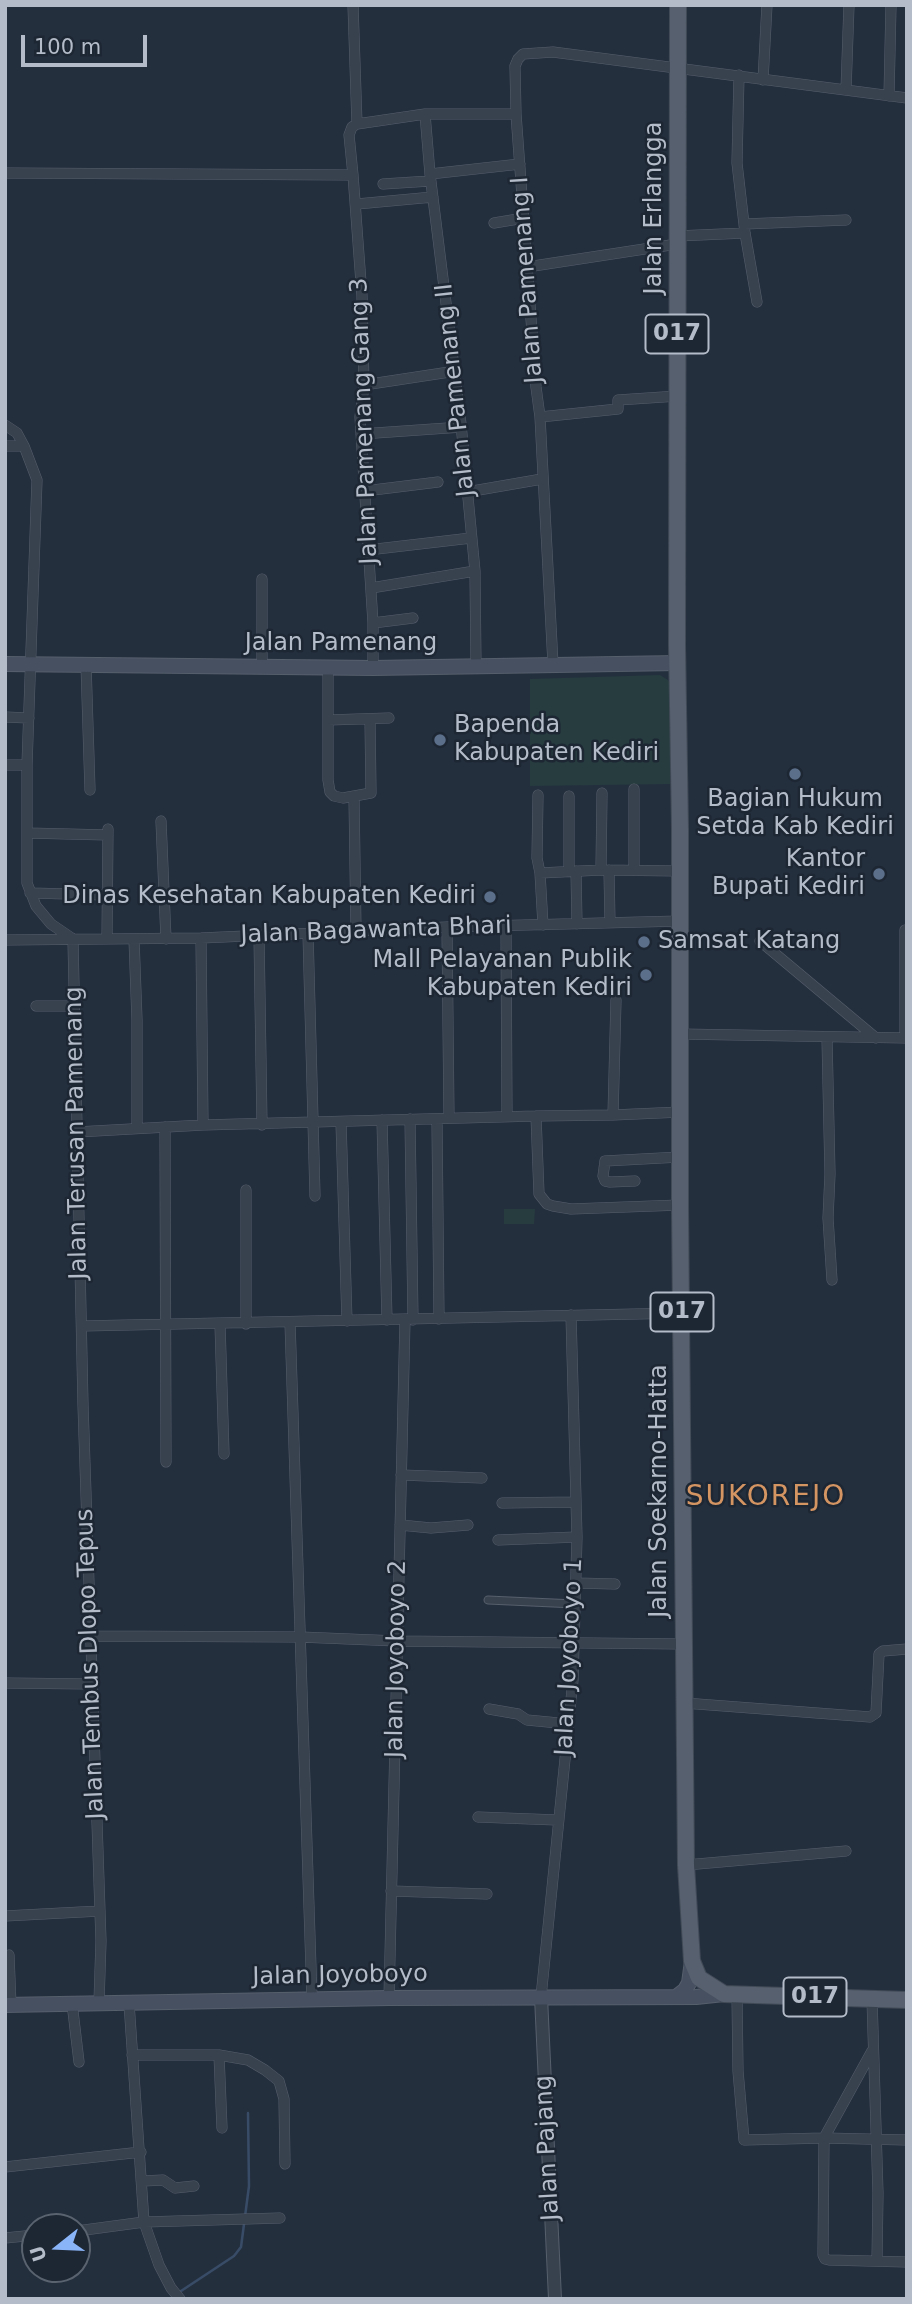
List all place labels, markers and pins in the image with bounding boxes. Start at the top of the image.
place label: Bapenda Kabupaten Kediri [454,712,659,768]
marker: Bapenda Kabupaten Kediri [432,732,448,748]
marker: Bagian Hukum Setda Kab Kediri [787,766,803,782]
place label: Bagian Hukum Setda Kab Kediri [696,786,894,842]
place label: Kantor Bupati Kediri [712,846,865,902]
marker: Kantor Bupati Kediri [871,866,887,882]
place label: Dinas Kesehatan Kabupaten Kediri [62,883,476,911]
marker: Dinas Kesehatan Kabupaten Kediri [482,889,498,905]
place label: Samsat Katang [658,928,840,956]
marker: Samsat Katang [636,934,652,950]
place label: Mall Pelayanan Publik Kabupaten Kediri [372,947,632,1003]
marker: Mall Pelayanan Publik Kabupaten Kediri [638,967,654,983]

